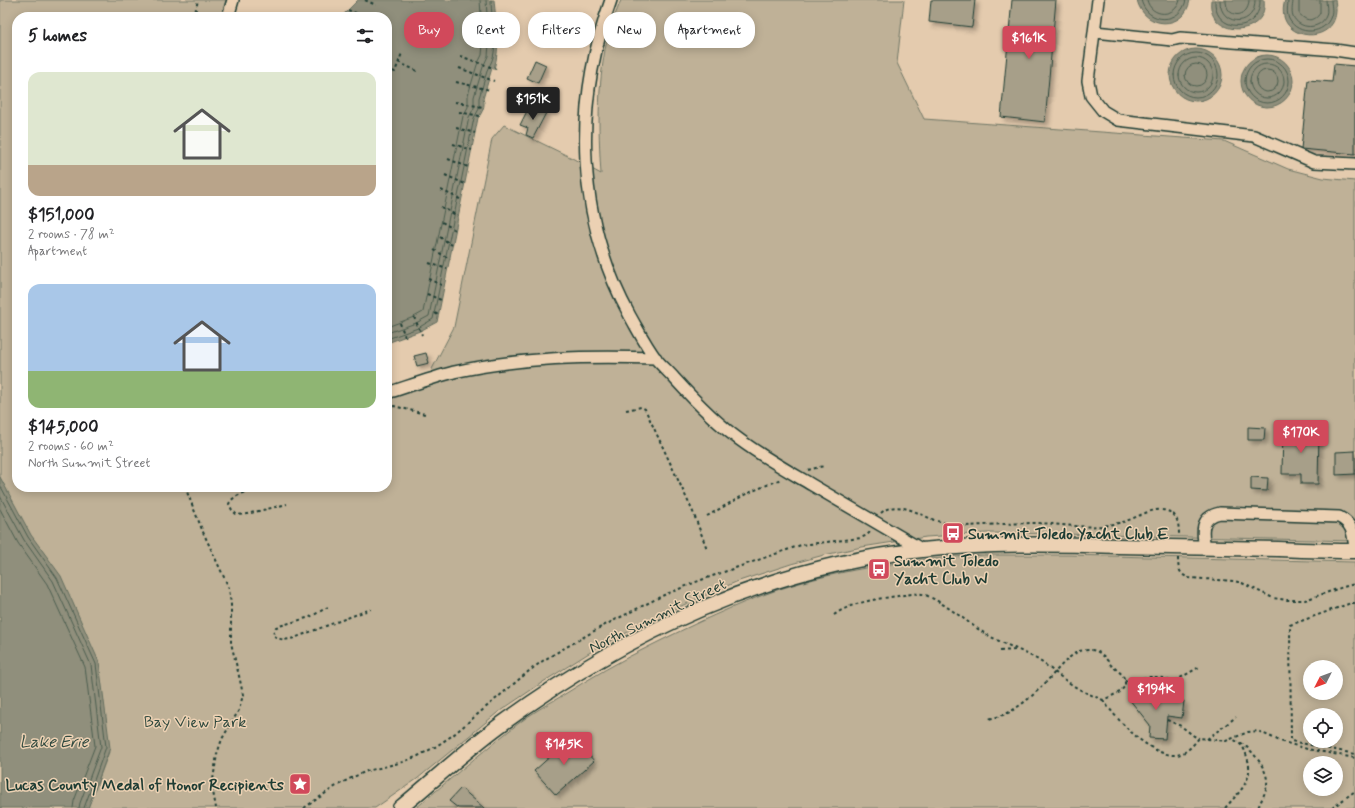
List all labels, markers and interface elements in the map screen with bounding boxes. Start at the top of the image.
chip: Buy [404,12,454,48]
chip: Rent [462,12,520,48]
chip: Filters [528,12,595,48]
chip: New [603,12,656,48]
chip: Apartment [664,12,755,48]
text: 5 homes [28,25,87,47]
icon: filters [354,25,376,47]
pin: $161K [1001,26,1057,60]
text: $161K [1012,30,1046,47]
pin: $151K [505,87,561,121]
text: $151K [516,91,550,108]
icon: home [166,98,238,170]
text: $151,000 [28,204,94,226]
text: 2 rooms · 78 m² [28,226,115,243]
text: Apartment [28,243,87,260]
icon: home [166,310,238,382]
text: $145,000 [28,416,99,438]
pin: $170K [1273,420,1329,454]
text: $170K [1283,424,1320,441]
text: 2 rooms · 60 m² [28,438,114,455]
text: North Summit Street [28,455,150,472]
bus stop icon: Summit Toledo Yacht Club E [940,520,966,546]
place label: Summit Toledo Yacht Club E [968,524,1169,545]
place label: Summit Toledo Yacht Club W [894,551,999,590]
bus stop icon: Summit Toledo Yacht Club W [866,556,892,582]
street label: North Summit Street [585,574,730,659]
north arrow [1303,660,1343,700]
map controls [1303,660,1343,796]
pin: $194K [1128,677,1184,711]
text: $194K [1137,681,1175,698]
button: locate [1303,708,1343,748]
park label: Bay View Park [144,712,246,733]
water label: Lake Erie [19,731,90,753]
pin: $145K [536,732,592,766]
text: $145K [545,736,583,753]
button: layers [1303,756,1343,796]
place icon: Lucas County Medal of Honor Recipients [287,771,313,797]
place label: Lucas County Medal of Honor Recipients [6,775,284,796]

